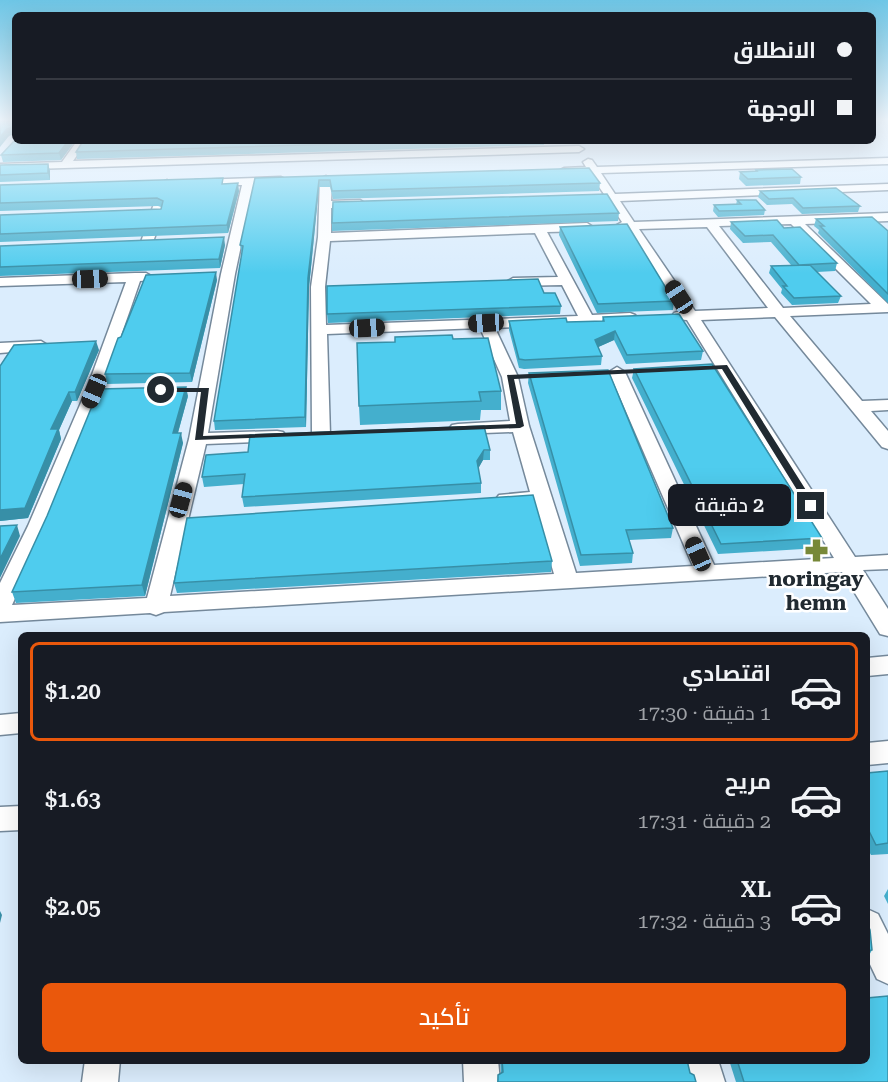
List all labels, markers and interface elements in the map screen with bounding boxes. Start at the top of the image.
text: الانطلاق [733,38,816,63]
text: الوجهة [747,96,816,121]
car [72,269,108,289]
car [662,277,696,317]
car [468,313,504,333]
car [349,318,385,338]
car [79,371,109,411]
route start [147,376,174,403]
car [168,480,194,520]
callout: 2 دقيقة [667,485,790,527]
route end [797,492,824,519]
text: 2 دقيقة [695,493,764,517]
car [682,534,714,574]
pharmacy icon: noringay hemn [803,538,829,564]
place label: noringay hemn [768,567,864,615]
text: اقتصادي [682,661,771,686]
icon: car [789,665,843,719]
text: $1.20 [45,679,101,704]
text: 1 دقيقة · 17:30 [638,701,771,725]
text: مريح [725,769,771,794]
icon: car [789,773,843,827]
text: $1.63 [45,787,101,812]
text: 2 دقيقة · 17:31 [638,809,771,833]
text: XL [741,877,771,902]
icon: car [789,881,843,935]
text: $2.05 [45,895,101,920]
text: 3 دقيقة · 17:32 [638,909,771,933]
button: تأكيد [42,983,846,1052]

